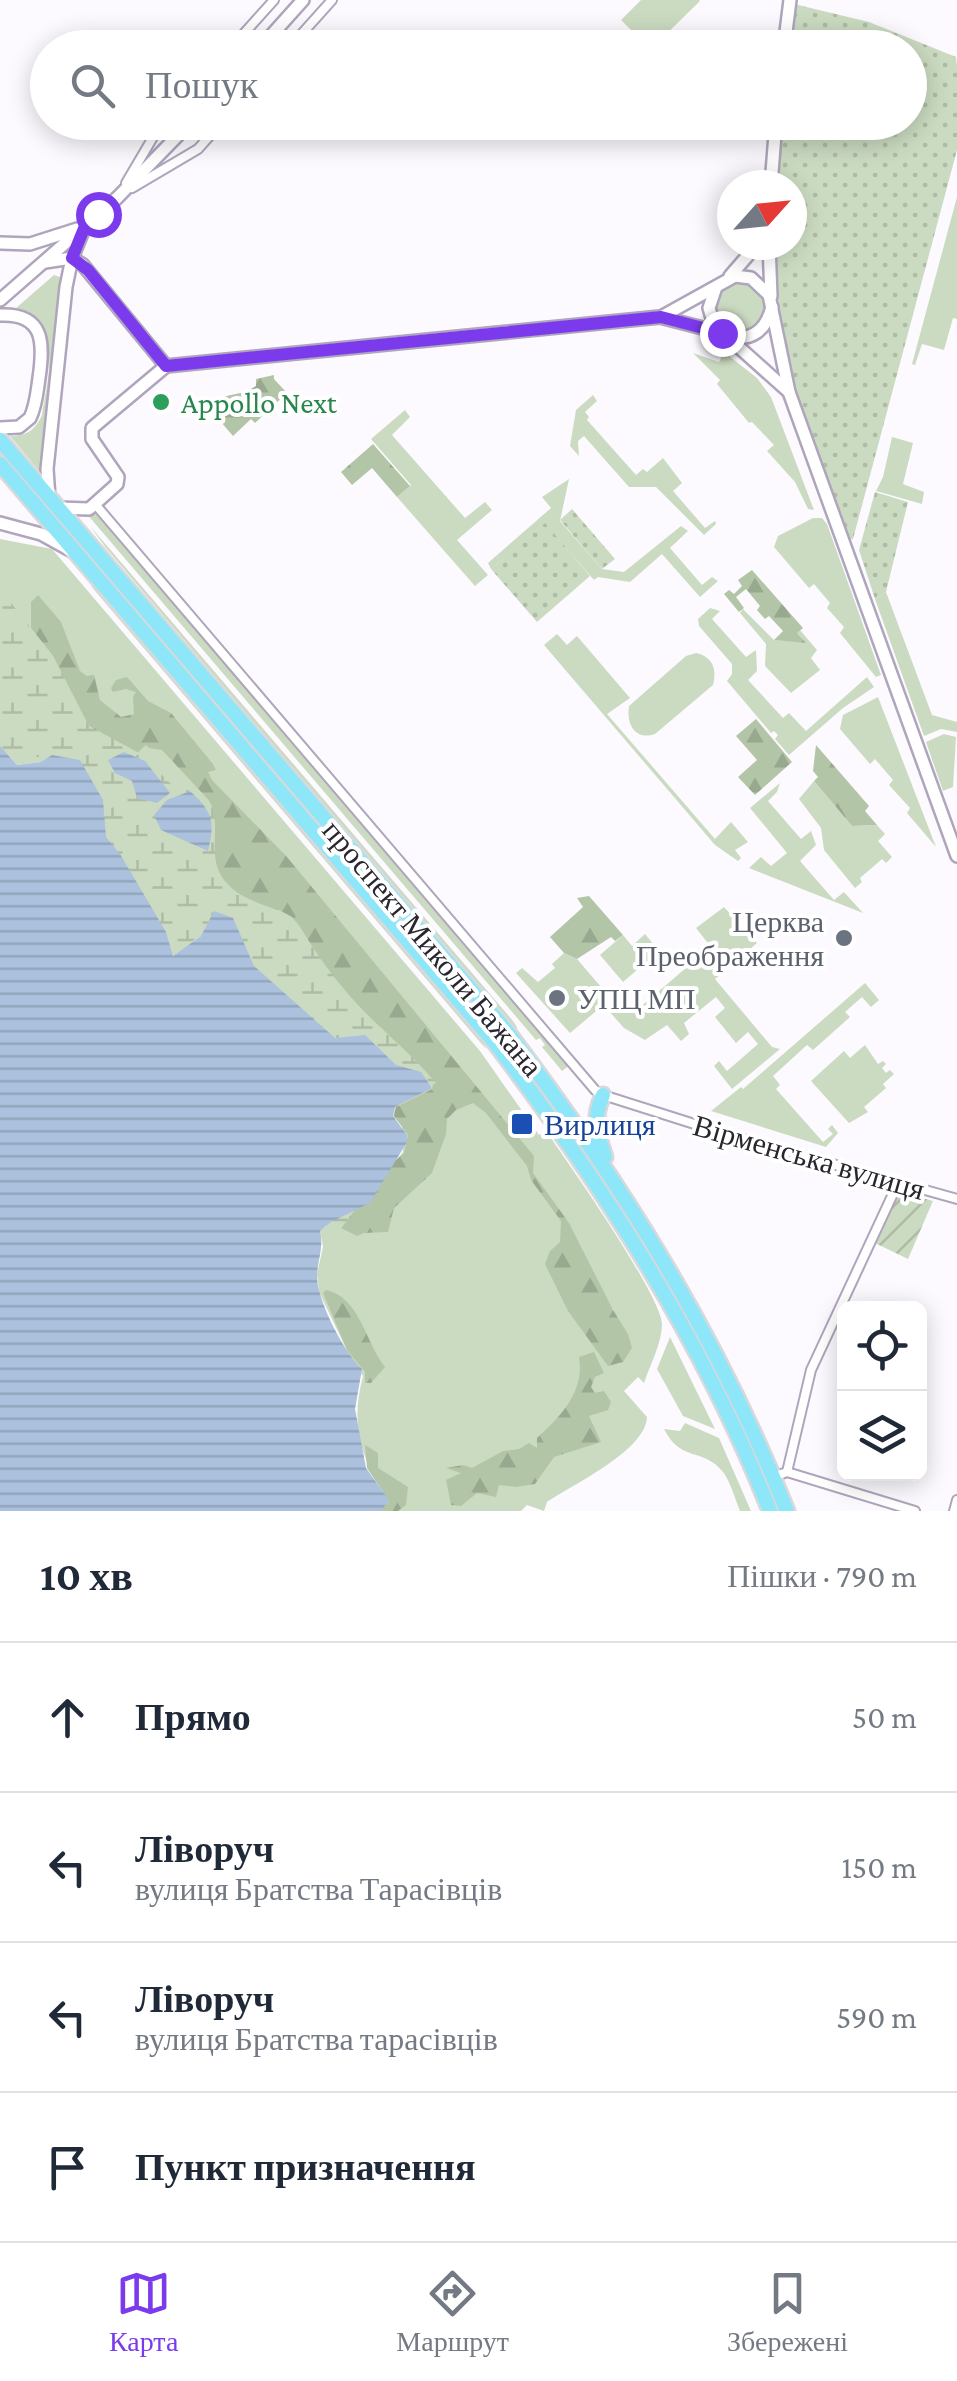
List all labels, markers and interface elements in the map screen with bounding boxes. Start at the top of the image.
search box [30,30,927,140]
icon: search [65,58,120,113]
text: Пошук [145,64,258,106]
north arrow [717,170,807,260]
route start [76,192,122,238]
route end [700,311,746,357]
place label: Appollo Next [181,386,338,420]
marker: Appollo Next [150,391,172,413]
street label: проспект Миколи Бажана [316,814,550,1082]
place label: Церква Преображення [636,905,824,972]
marker: Церква Преображення [833,927,855,949]
place label: УПЦ МП [577,982,696,1015]
marker: УПЦ МП [546,987,568,1009]
place label: Вирлиця [544,1108,656,1141]
street label: Вірменська вулиця [690,1108,929,1206]
marker: Вирлиця [509,1111,535,1137]
map controls [837,1301,927,1481]
button: locate [837,1301,927,1391]
button: layers [837,1391,927,1481]
text: 10 хв [40,1552,133,1599]
text: Пішки · 790 m [727,1558,917,1594]
icon: ahead [40,1690,95,1745]
text: Прямо [135,1696,251,1738]
text: 50 m [852,1699,917,1735]
text: Ліворуч [135,1828,274,1870]
icon: left [40,1840,95,1895]
text: 150 m [841,1849,917,1885]
text: вулиця Братства Тарасівців [135,1871,502,1907]
text: Ліворуч [135,1978,274,2020]
icon: left [40,1990,95,2045]
text: 590 m [836,1999,917,2035]
text: вулиця Братства тарасівців [135,2021,498,2057]
icon: arrive [40,2140,95,2195]
text: Пункт призначення [135,2146,476,2188]
tab: Карта [109,2266,178,2358]
tab: Маршрут [396,2266,509,2358]
tab: Збережені [727,2266,848,2358]

